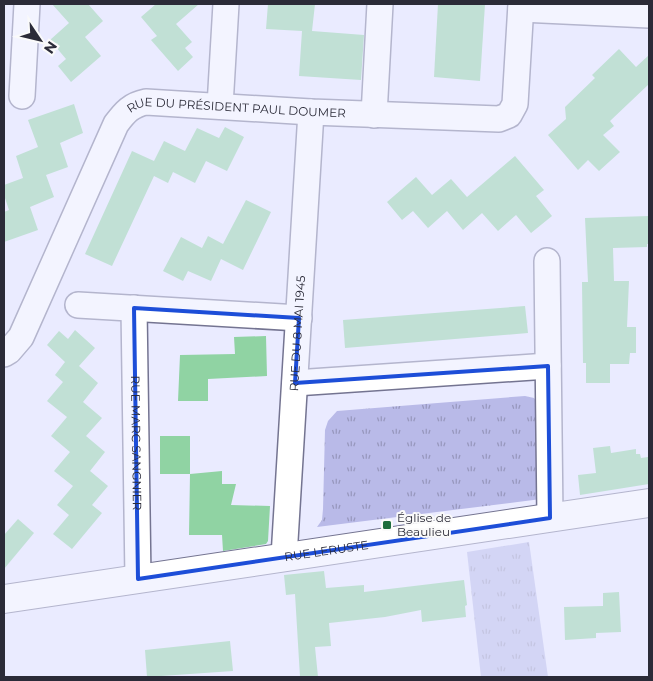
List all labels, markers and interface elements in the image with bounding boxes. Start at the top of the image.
north arrow [15,15,65,65]
text: N [40,38,61,57]
street label: RUE DU PRÉSIDENT PAUL DOUMER [124,94,347,120]
street label: RUE DU 8 MAI 1945 [286,275,308,392]
street label: RUE MARC SANGNIER [128,375,145,511]
place label: Église de Beaulieu [397,510,451,539]
marker: Église de Beaulieu [381,519,393,531]
street label: RUE LERUSTE [283,537,369,564]

